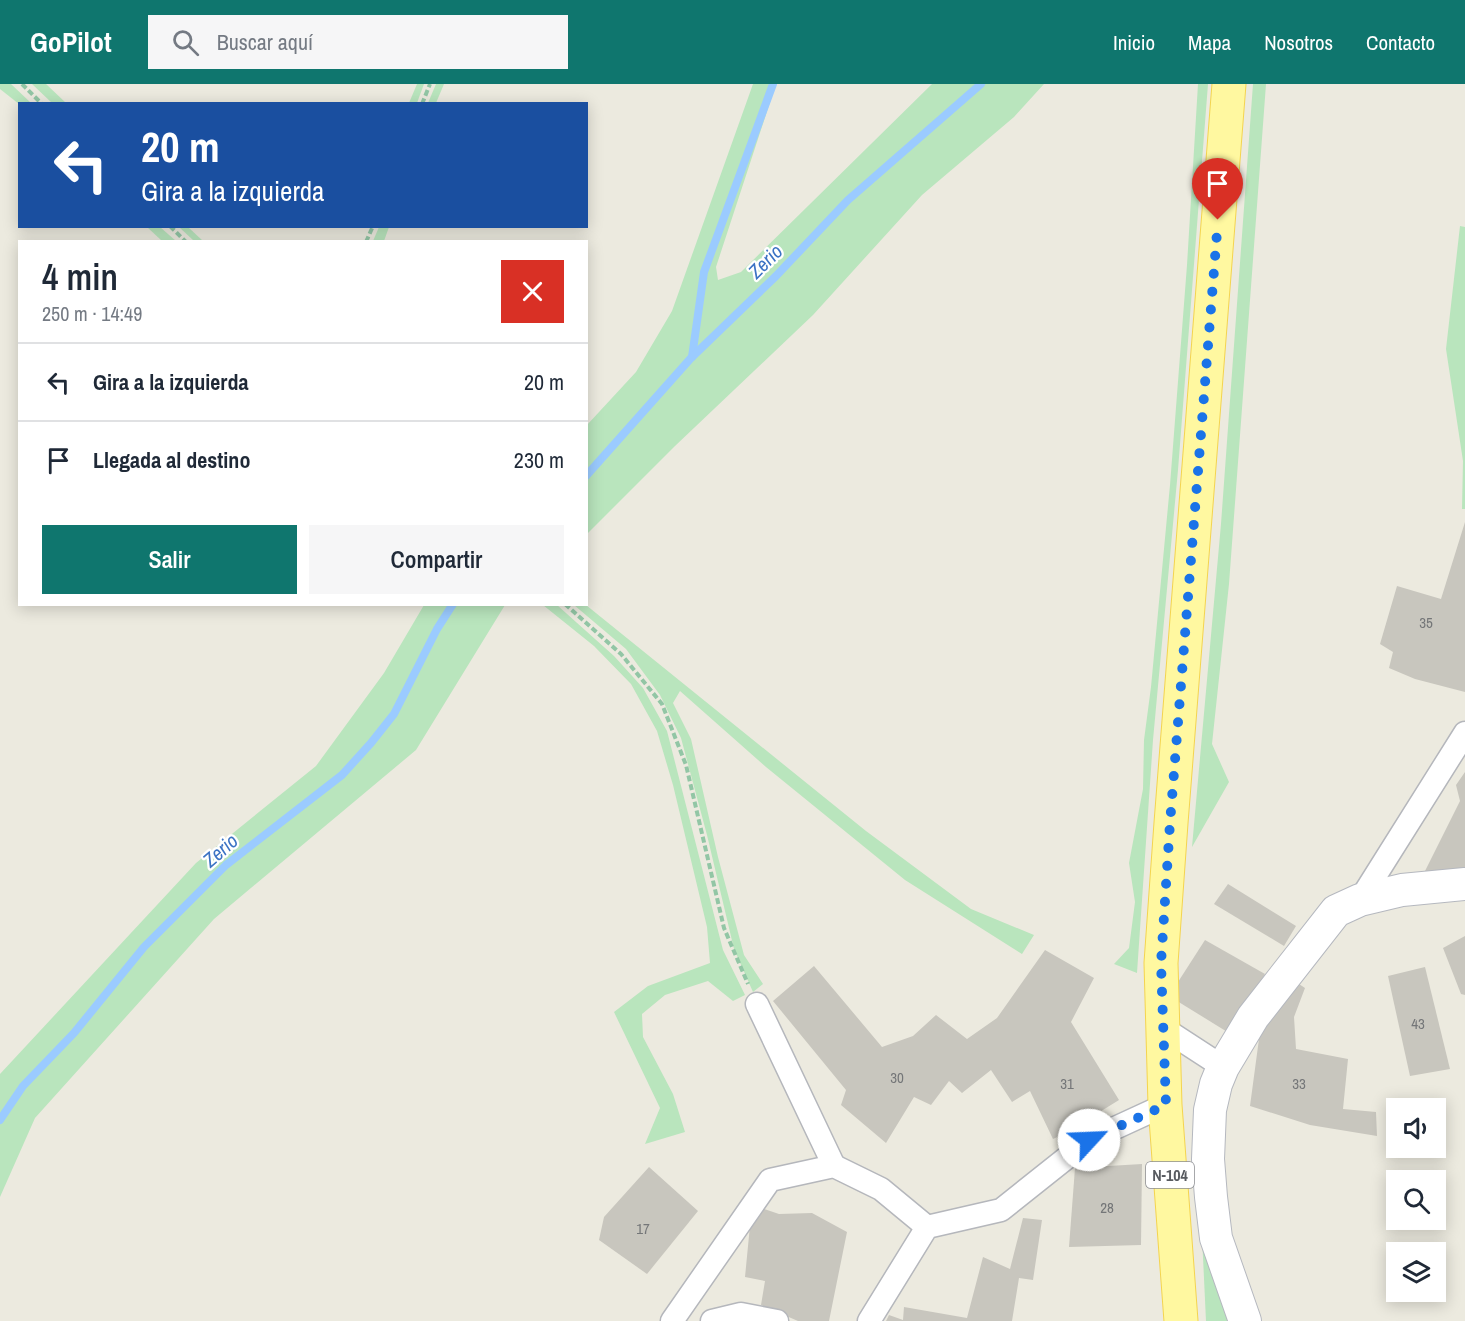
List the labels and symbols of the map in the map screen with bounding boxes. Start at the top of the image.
pin [1192,158,1243,220]
water label: Zerio [741,238,788,285]
house number: 35 [1419,612,1433,633]
water label: Zerio [196,827,243,873]
house number: 43 [1411,1013,1425,1034]
house number: 30 [890,1067,904,1088]
house number: 31 [1060,1073,1074,1094]
house number: 33 [1292,1073,1306,1094]
position arrow [1057,1108,1121,1172]
road number: N-104 [1146,1162,1194,1188]
house number: 28 [1100,1197,1114,1218]
house number: 17 [636,1218,650,1239]

